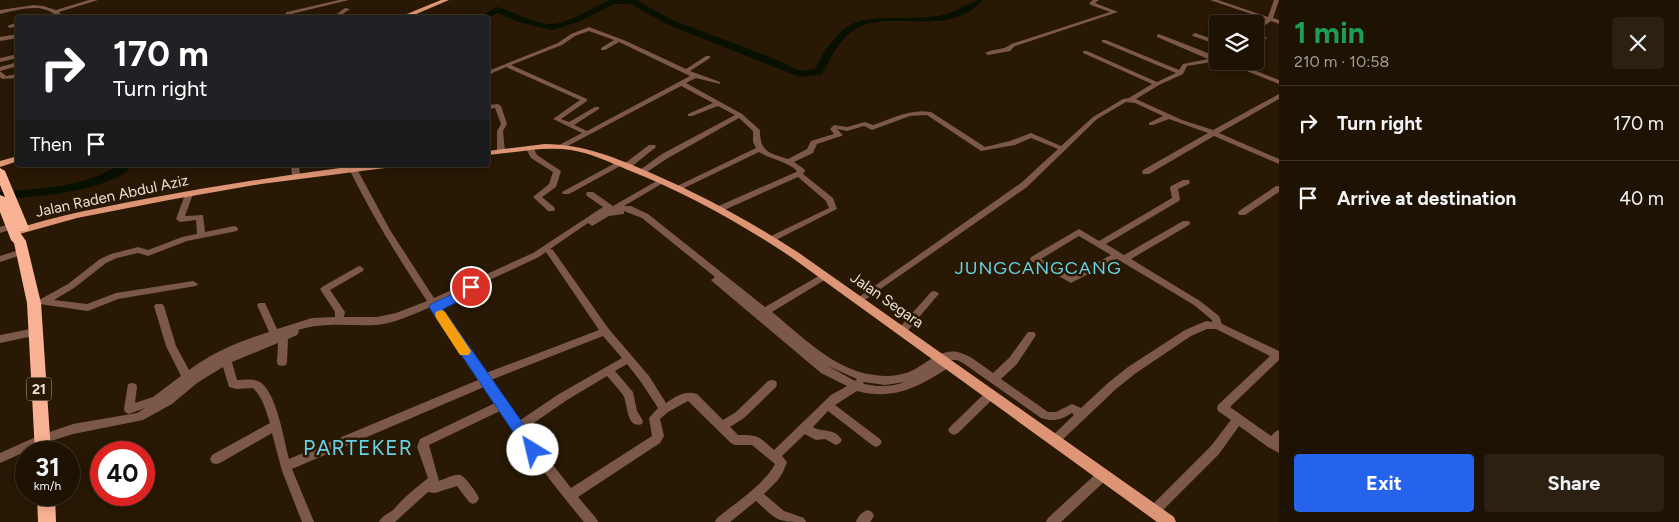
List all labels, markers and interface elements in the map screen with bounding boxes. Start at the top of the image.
text: 1 min [1294,14,1365,51]
map controls [1209,15,1264,70]
button: layers [1209,15,1264,70]
button: close [1612,17,1664,69]
text: 170 m [113,33,209,75]
icon: right [30,35,95,100]
text: 210 m · 10:58 [1294,52,1389,71]
text: Turn right [113,75,208,102]
icon: right [1294,109,1322,137]
text: Turn right [1337,112,1423,135]
text: 170 m [1613,112,1664,135]
icon: arrive [82,130,110,158]
text: Then [30,133,72,156]
street label: Jalan Raden Abdul Aziz [34,171,190,221]
icon: arrive [1294,184,1322,212]
text: Arrive at destination [1337,187,1516,210]
text: 40 m [1619,187,1664,210]
district label: JUNGCANGCANG [954,257,1122,279]
pin [450,266,492,308]
street label: Jalan Segara [847,268,927,332]
icon: arrive [457,273,485,301]
road number: 21 [26,378,52,400]
position arrow [506,423,558,475]
district label: PARTEKER [303,435,413,460]
speed limit sign: 40 [90,441,155,506]
text: 31 [35,452,60,482]
button: Exit [1294,454,1474,512]
button: Share [1484,454,1664,512]
text: km/h [34,479,61,493]

